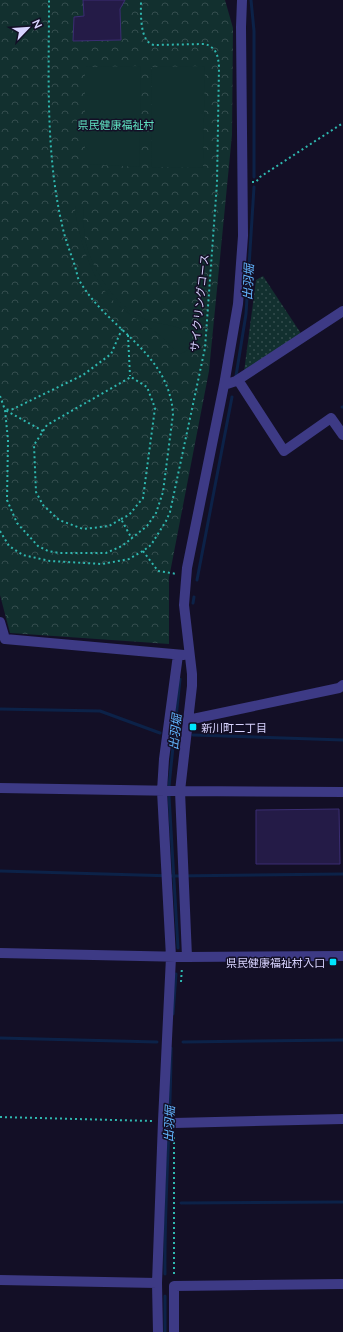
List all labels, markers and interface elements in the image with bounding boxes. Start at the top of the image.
north arrow [8,8,48,48]
text: N [30,17,45,30]
park label: 県民健康福祉村 [78,118,155,131]
street label: サイクリングコース [187,253,211,353]
water label: 出羽堀 [240,262,257,300]
water label: 出羽堀 [166,711,185,751]
place label: 新川町二丁目 [201,721,267,734]
marker: 新川町二丁目 [188,722,198,732]
place label: 県民健康福祉村入口 [226,956,325,969]
marker: 県民健康福祉村入口 [328,957,338,967]
water label: 出羽堀 [161,1104,178,1142]

